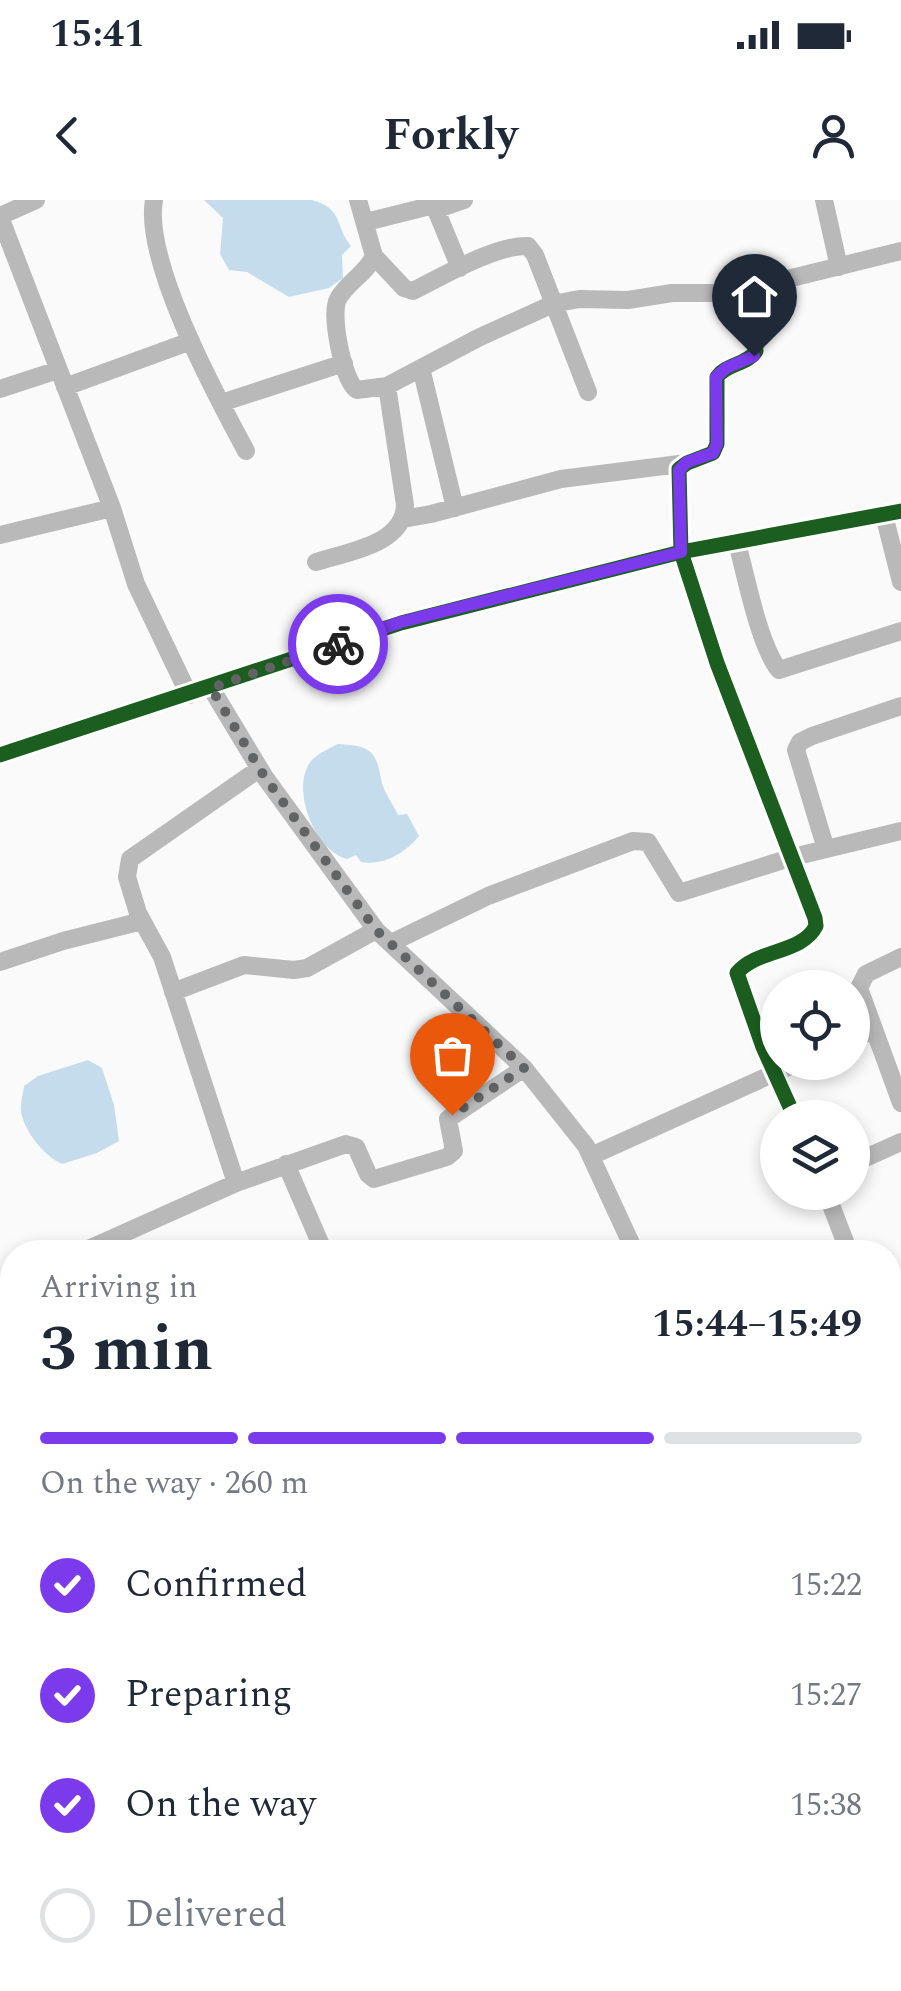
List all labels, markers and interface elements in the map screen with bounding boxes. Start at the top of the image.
text: 15:41 [50,6,145,64]
text: Forkly [383,101,518,170]
icon: back [40,108,95,163]
icon: person [806,108,861,163]
pin [712,254,797,357]
icon: home [727,269,782,324]
courier [288,594,388,694]
icon: bike [311,617,366,672]
map controls [760,970,870,1210]
button: locate [760,970,870,1080]
pin [410,1013,495,1116]
icon: bag [425,1028,480,1083]
button: layers [760,1100,870,1210]
text: Arriving in [40,1263,197,1312]
text: 15:44–15:49 [652,1296,862,1354]
text: 3 min [40,1300,213,1399]
text: On the way · 260 m [40,1459,308,1508]
text: Confirmed [125,1556,307,1614]
icon: check [40,1558,95,1613]
text: 15:22 [790,1561,862,1610]
text: Preparing [125,1666,292,1724]
icon: check [40,1668,95,1723]
text: 15:27 [790,1671,862,1720]
text: On the way [125,1776,316,1834]
icon: check [40,1778,95,1833]
text: 15:38 [790,1781,862,1830]
text: Delivered [125,1886,287,1944]

